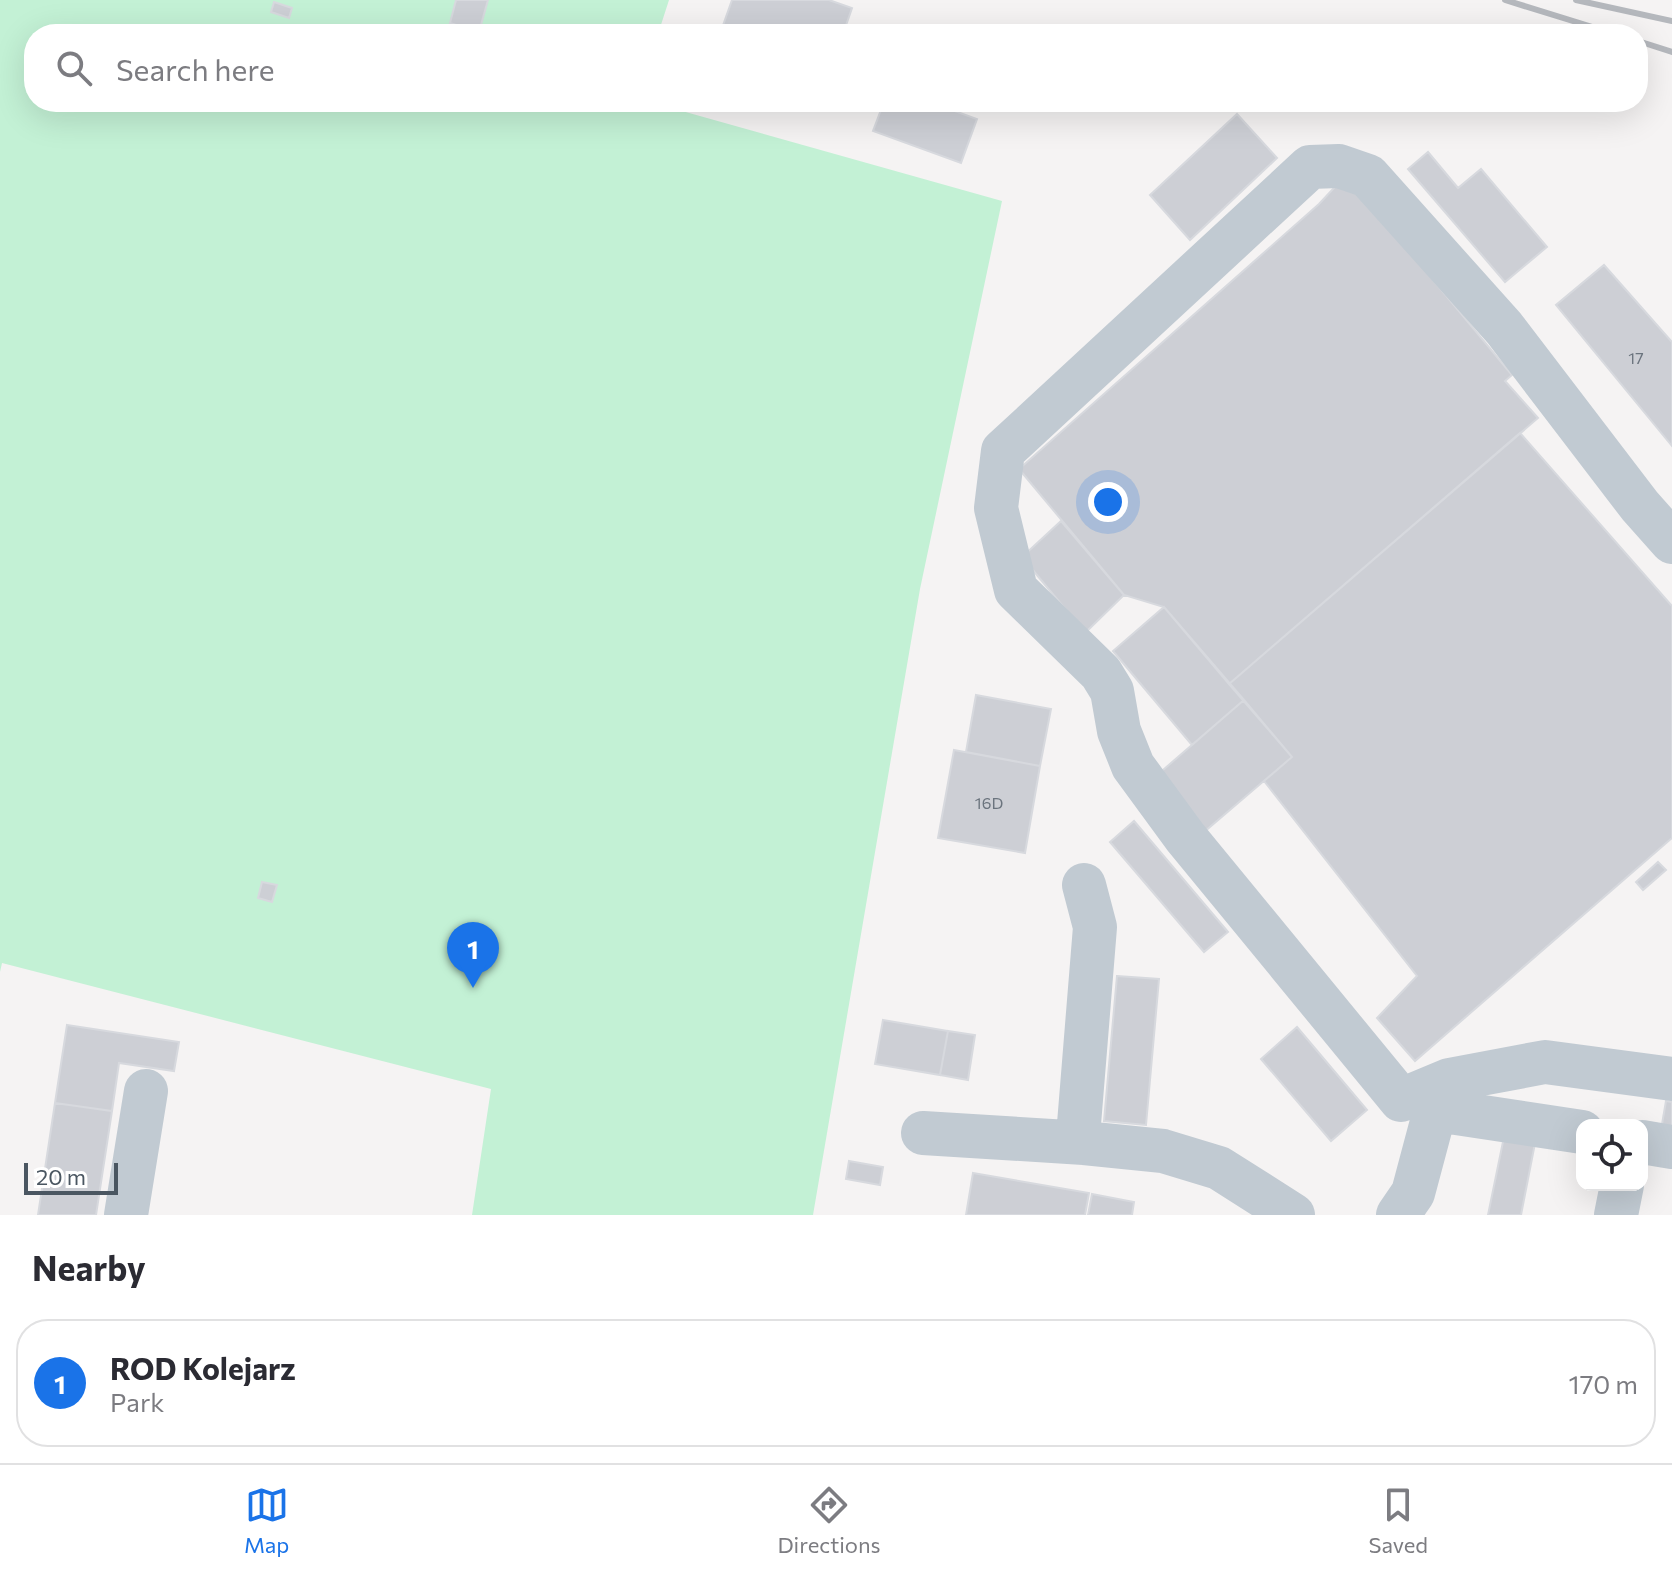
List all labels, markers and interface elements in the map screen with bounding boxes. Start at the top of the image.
search box [24,24,1648,112]
icon: search [52,46,96,90]
text: Search here [116,50,275,87]
house number: 17 [1628,348,1644,367]
your location [1088,482,1128,522]
house number: 16D [975,793,1003,812]
pin: 1 [447,922,499,988]
map controls [1576,1119,1648,1191]
button: locate [1576,1119,1648,1191]
scale bar [24,1159,118,1195]
text: 20 m [36,1163,86,1190]
text: Nearby [32,1246,146,1288]
text: ROD Kolejarz [110,1349,296,1386]
text: 1 [54,1368,66,1399]
text: 170 m [1569,1368,1638,1399]
text: Park [110,1386,164,1417]
tab: Map [244,1483,289,1558]
tab: Directions [777,1483,881,1558]
tab: Saved [1369,1483,1428,1558]

